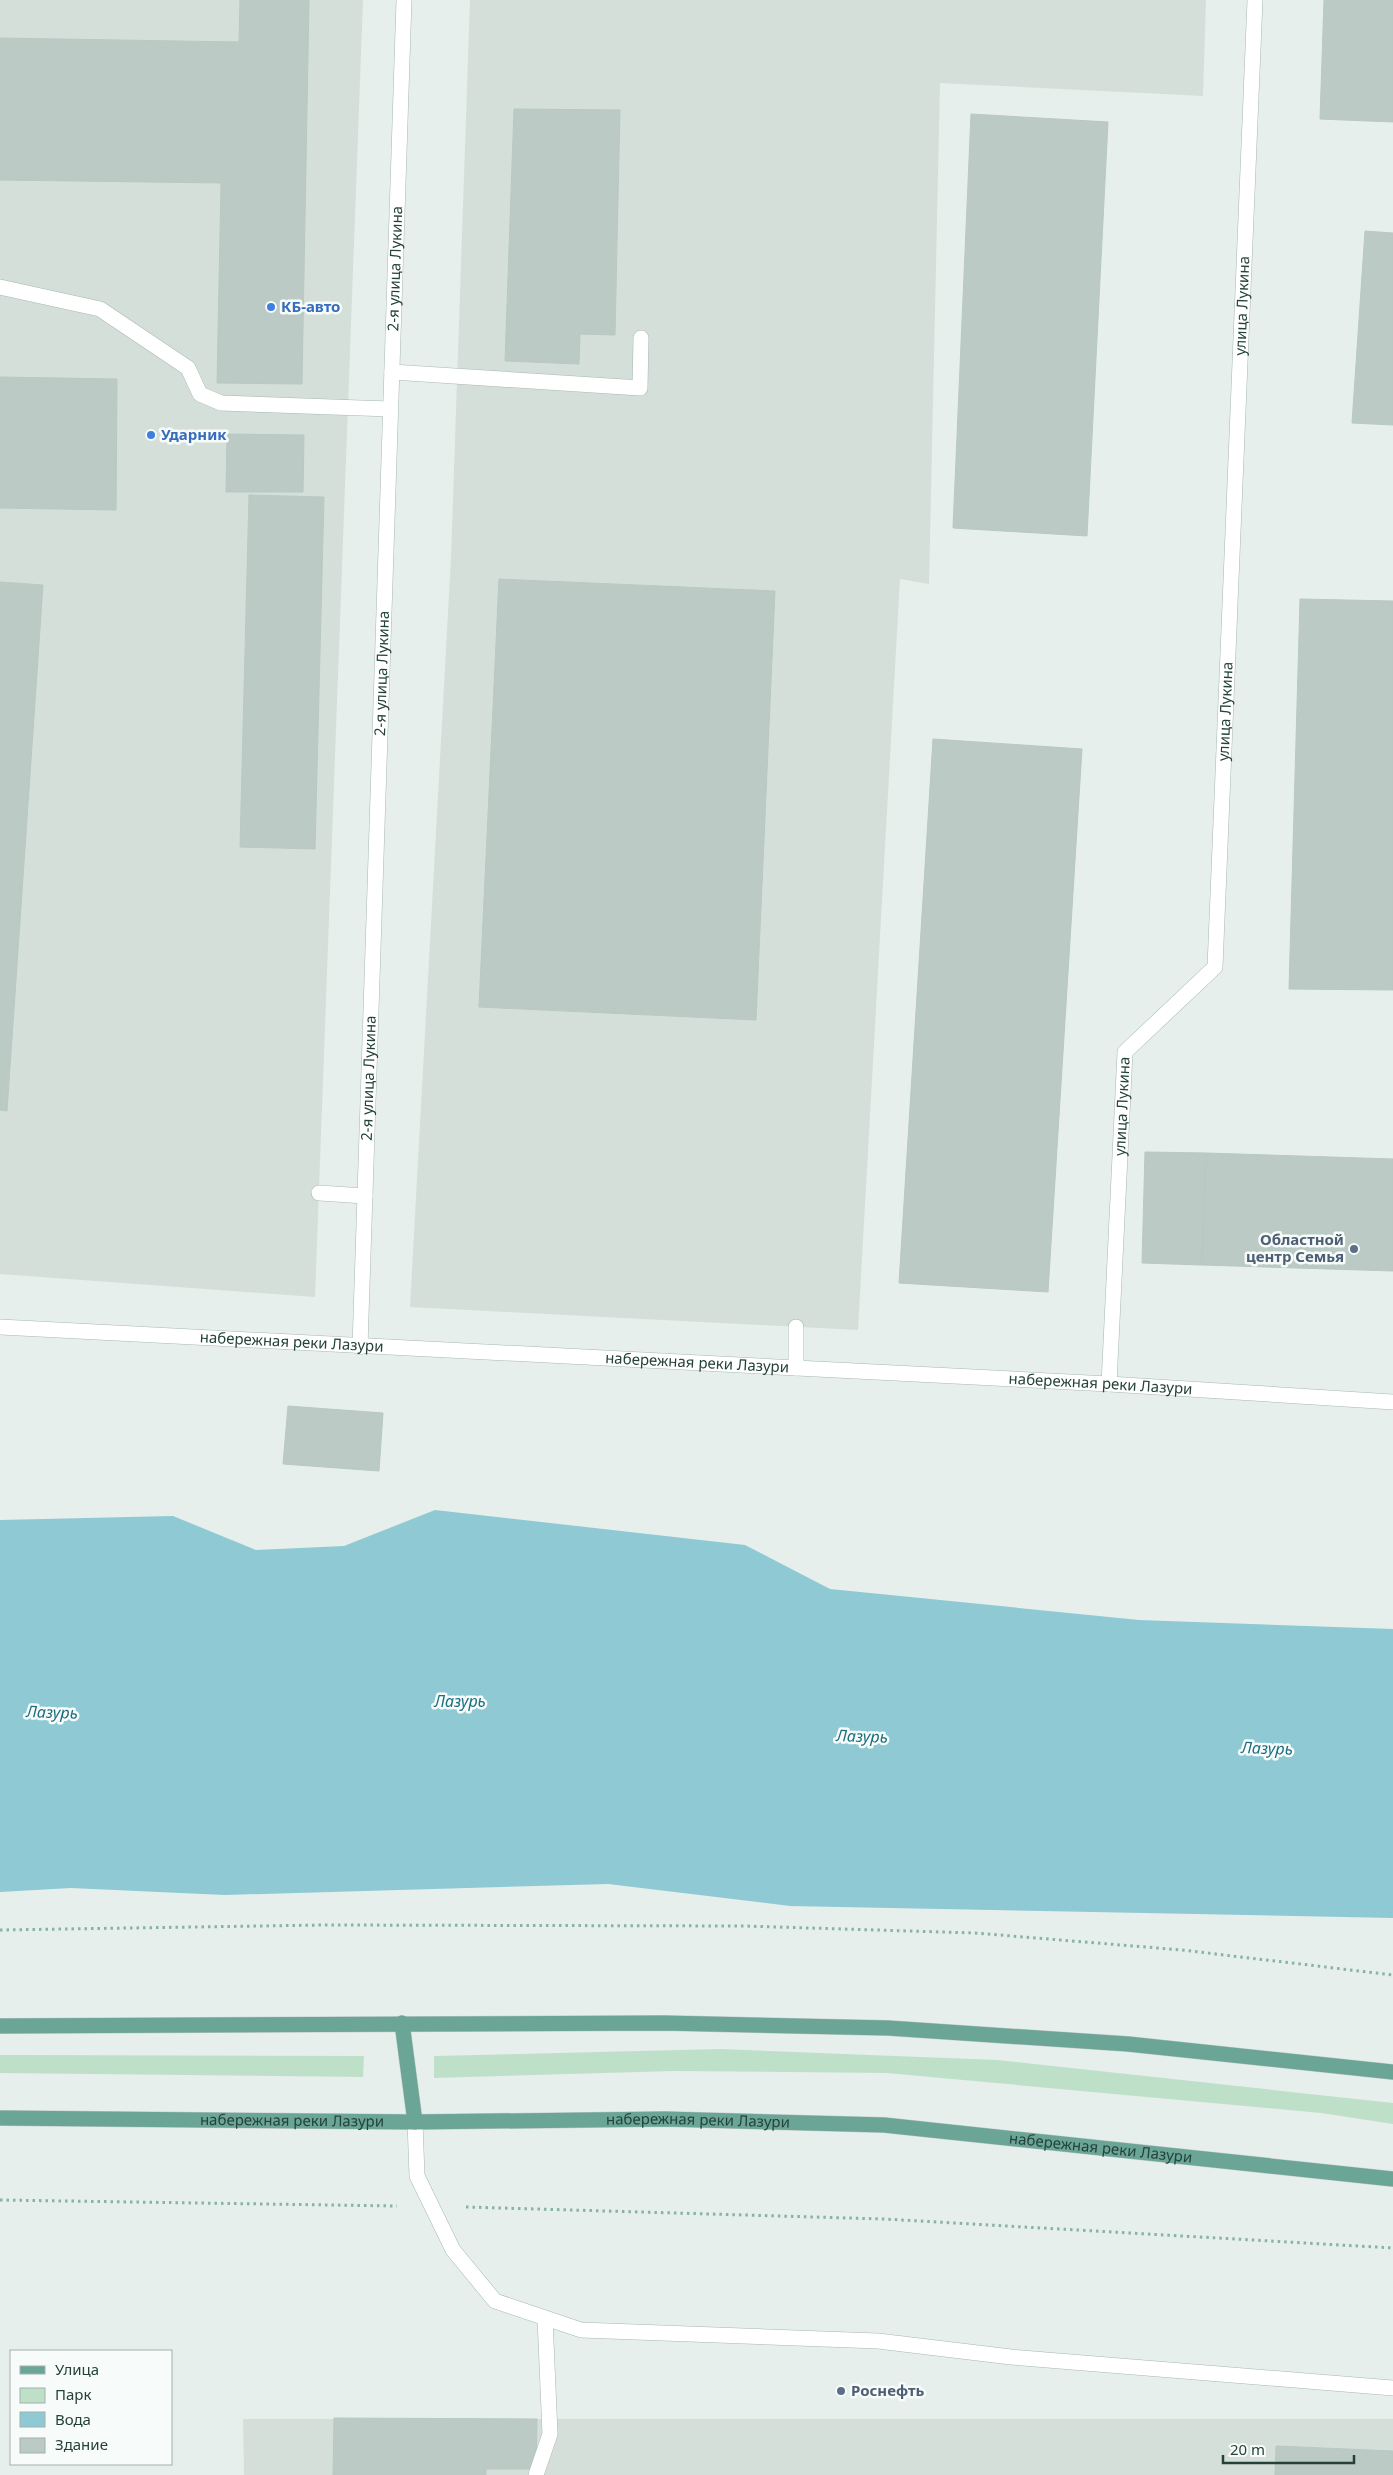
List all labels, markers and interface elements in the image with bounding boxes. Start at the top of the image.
street label: 2-я улица Лукина [382,206,406,332]
street label: улица Лукина [1229,256,1253,356]
place label: КБ-авто [281,296,340,316]
marker: КБ-авто [265,301,277,313]
place label: Ударник [161,424,227,444]
marker: Ударник [145,429,157,441]
street label: 2-я улица Лукина [369,610,393,736]
street label: улица Лукина [1213,661,1237,761]
street label: 2-я улица Лукина [356,1015,380,1141]
street label: улица Лукина [1109,1056,1134,1156]
place label: Областной центр Семья [1246,1229,1344,1266]
marker: Областной центр Семья [1348,1243,1360,1255]
street label: набережная реки Лазури [199,1326,384,1356]
street label: набережная реки Лазури [605,1347,790,1377]
street label: набережная реки Лазури [1008,1368,1193,1398]
water label: Лазурь [433,1690,486,1712]
water label: Лазурь [25,1700,78,1724]
water label: Лазурь [835,1724,888,1748]
water label: Лазурь [1240,1736,1293,1760]
street label: набережная реки Лазури [606,2108,790,2131]
street label: набережная реки Лазури [200,2109,384,2131]
street label: набережная реки Лазури [1008,2127,1193,2167]
legend [10,2350,172,2465]
text: Улица [55,2359,99,2379]
place label: Роснефть [851,2380,925,2400]
text: Парк [55,2384,91,2404]
marker: Роснефть [835,2385,847,2397]
text: Вода [55,2409,91,2429]
scale bar [1223,2432,1354,2464]
text: Здание [55,2434,108,2454]
text: 20 m [1230,2439,1265,2459]

